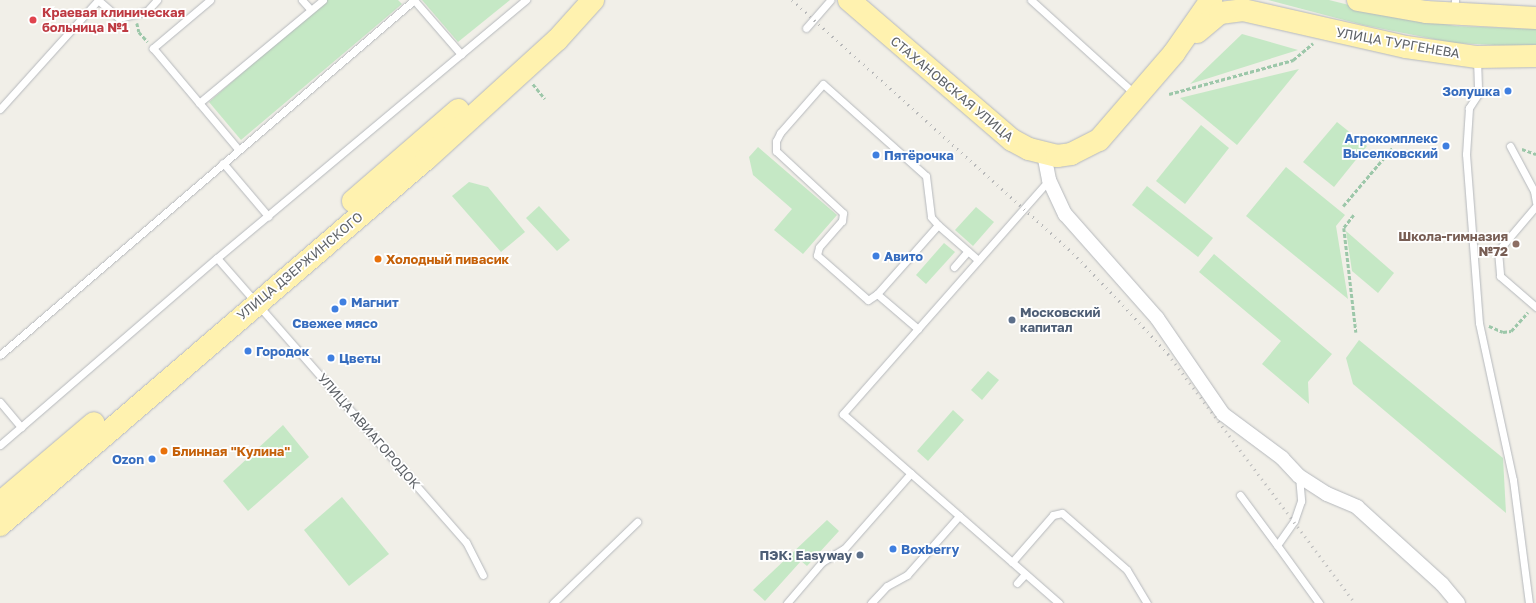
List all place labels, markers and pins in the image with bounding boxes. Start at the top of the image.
place label: Краевая клиническая больница №1 [42,5,185,36]
marker: Краевая клиническая больница №1 [27,14,39,26]
place label: Золушка [1442,83,1500,99]
marker: Золушка [1503,86,1513,96]
place label: Агрокомплекс Выселковский [1343,131,1438,162]
marker: Агрокомплекс Выселковский [1441,141,1451,151]
place label: Пятёрочка [884,147,954,163]
marker: Пятёрочка [871,150,881,160]
place label: Школа-гимназия №72 [1398,229,1508,260]
marker: Школа-гимназия №72 [1511,239,1521,249]
place label: Авито [884,248,923,264]
place label: Холодный пивасик [386,251,509,267]
marker: Авито [871,251,881,261]
marker: Холодный пивасик [373,254,383,264]
place label: Магнит [351,294,399,310]
marker: Магнит [338,297,348,307]
marker: Свежее мясо [330,304,340,314]
place label: Московский капитал [1020,305,1100,336]
place label: Свежее мясо [292,315,378,331]
marker: Московский капитал [1007,315,1017,325]
place label: Городок [256,343,309,359]
marker: Городок [243,346,253,356]
place label: Цветы [339,350,381,366]
marker: Цветы [326,353,336,363]
place label: Блинная "Кулина" [172,443,290,459]
marker: Блинная "Кулина" [159,446,169,456]
place label: Ozon [112,451,144,467]
marker: Ozon [147,454,157,464]
place label: Boxberry [901,541,959,557]
marker: Boxberry [888,544,898,554]
place label: ПЭК: Easyway [760,547,852,563]
marker: ПЭК: Easyway [855,550,865,560]

